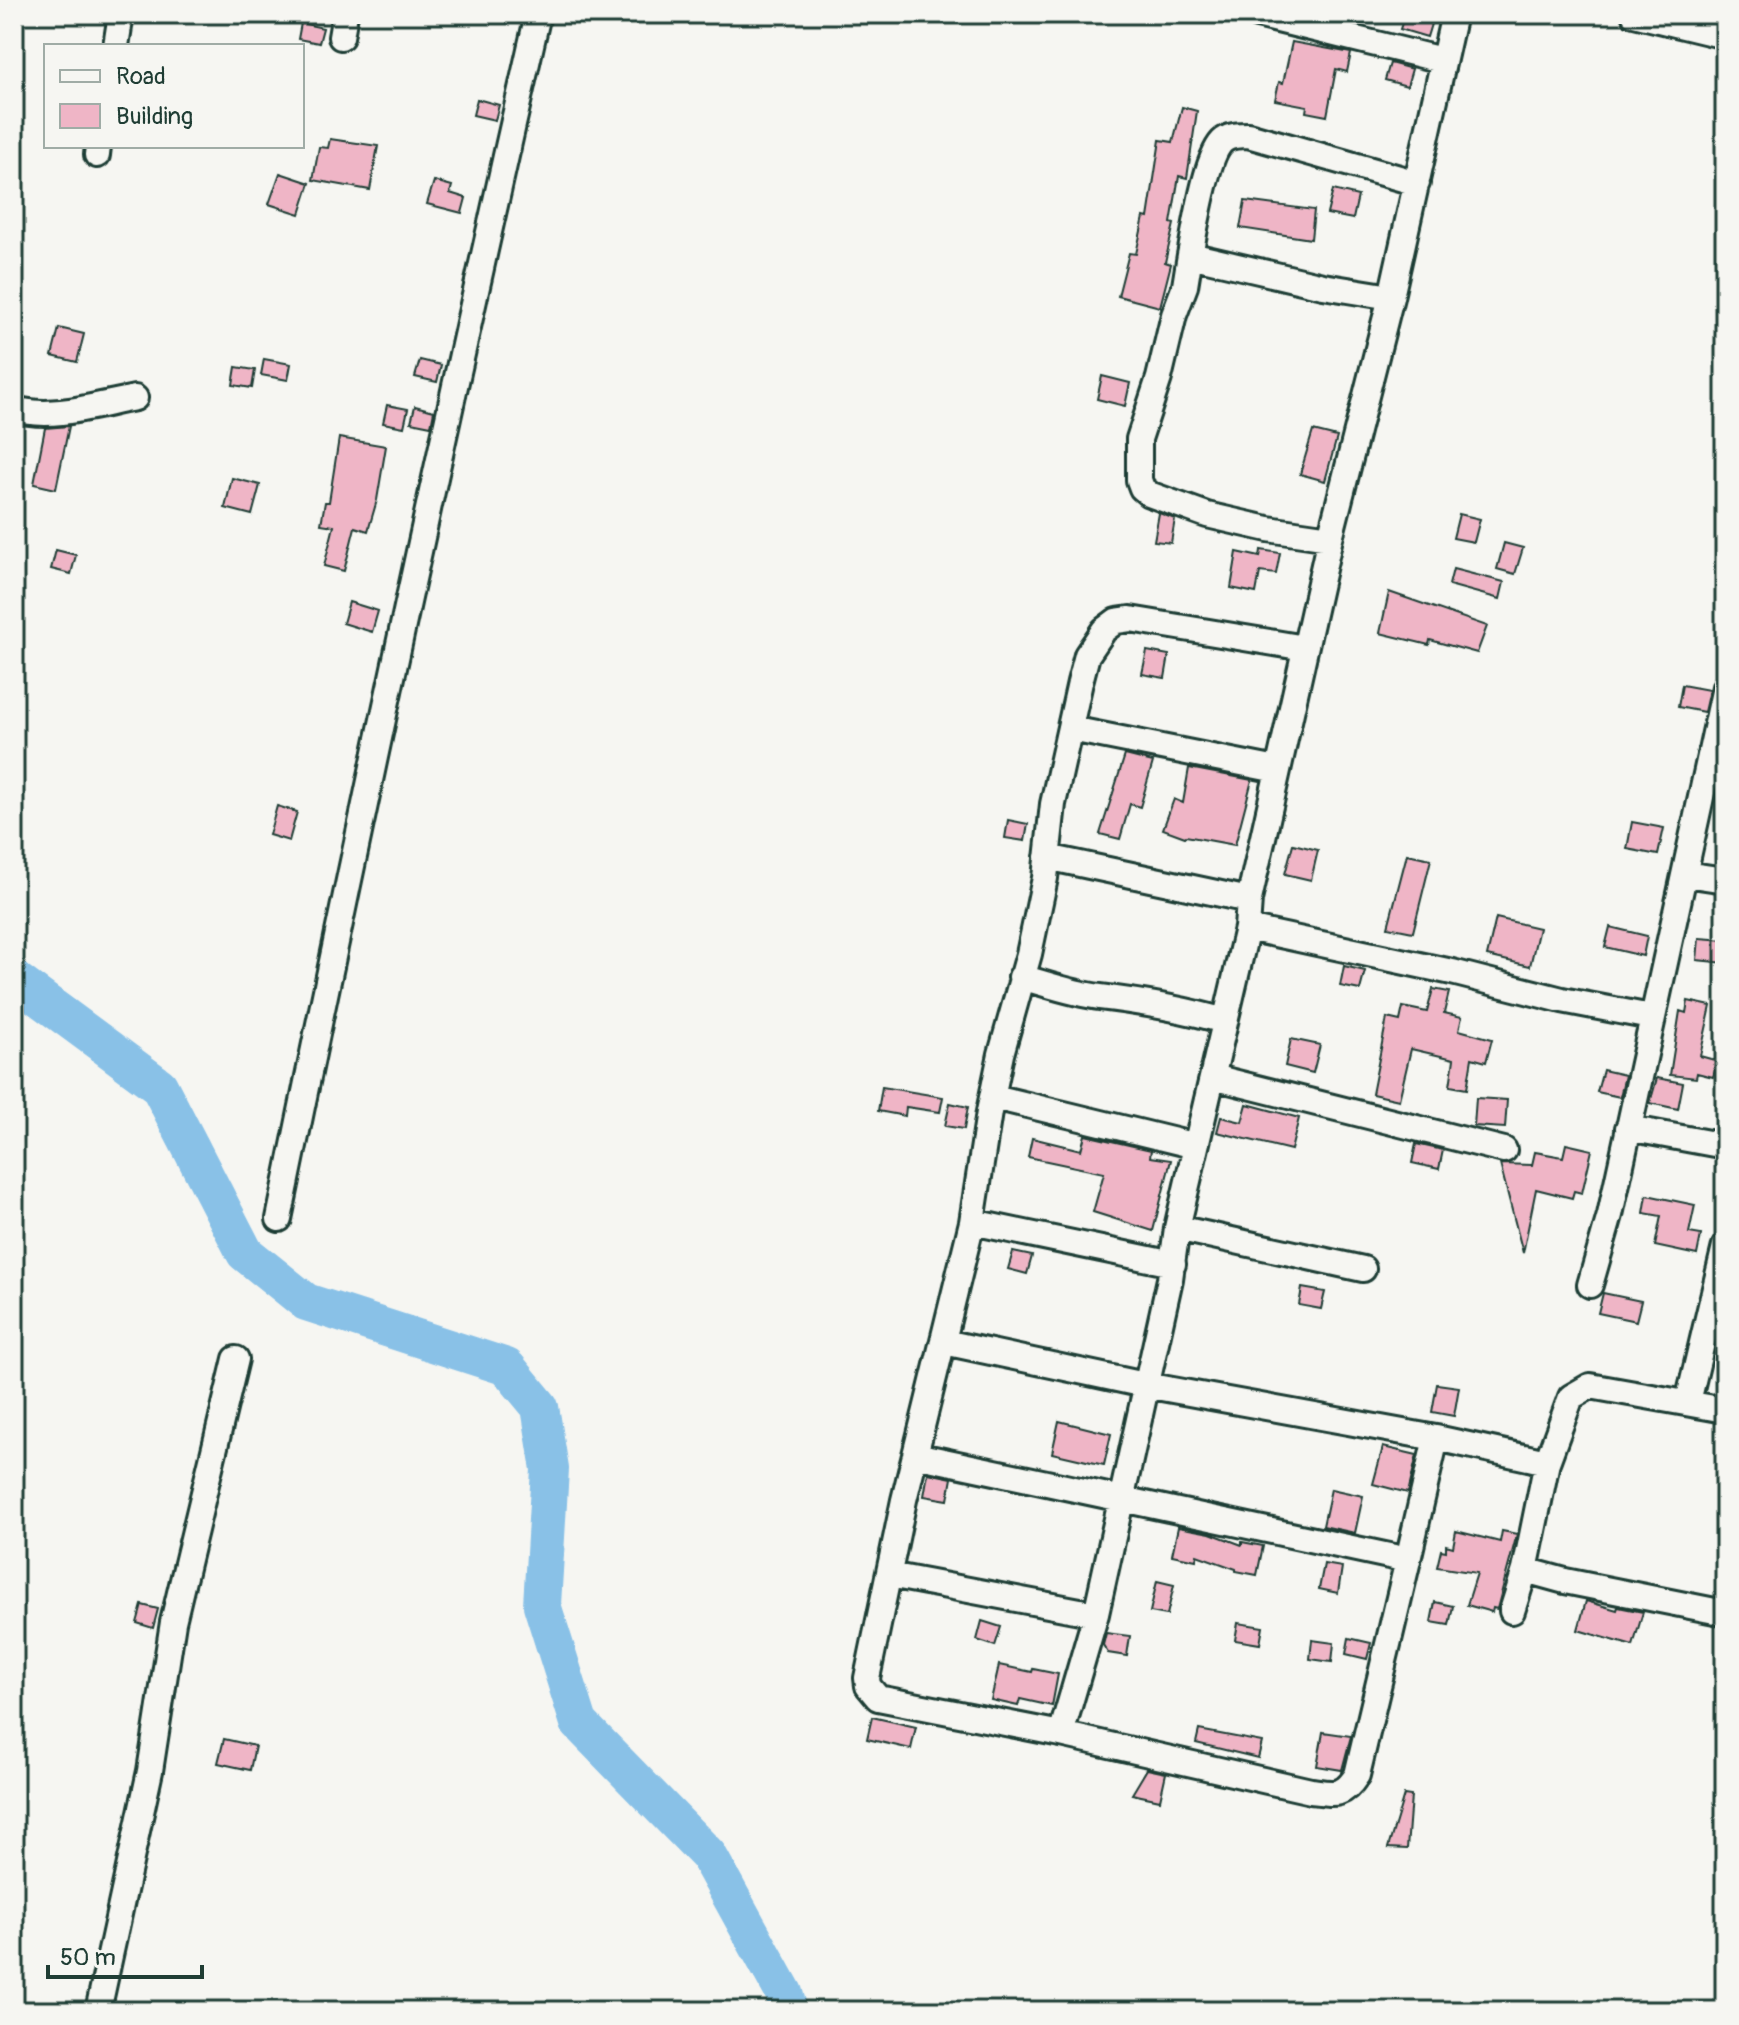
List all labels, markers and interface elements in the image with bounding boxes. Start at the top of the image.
legend [44,44,304,148]
text: Road [116,62,166,91]
text: Building [116,102,193,131]
scale bar [48,1929,202,1979]
text: 50 m [60,1943,116,1972]

